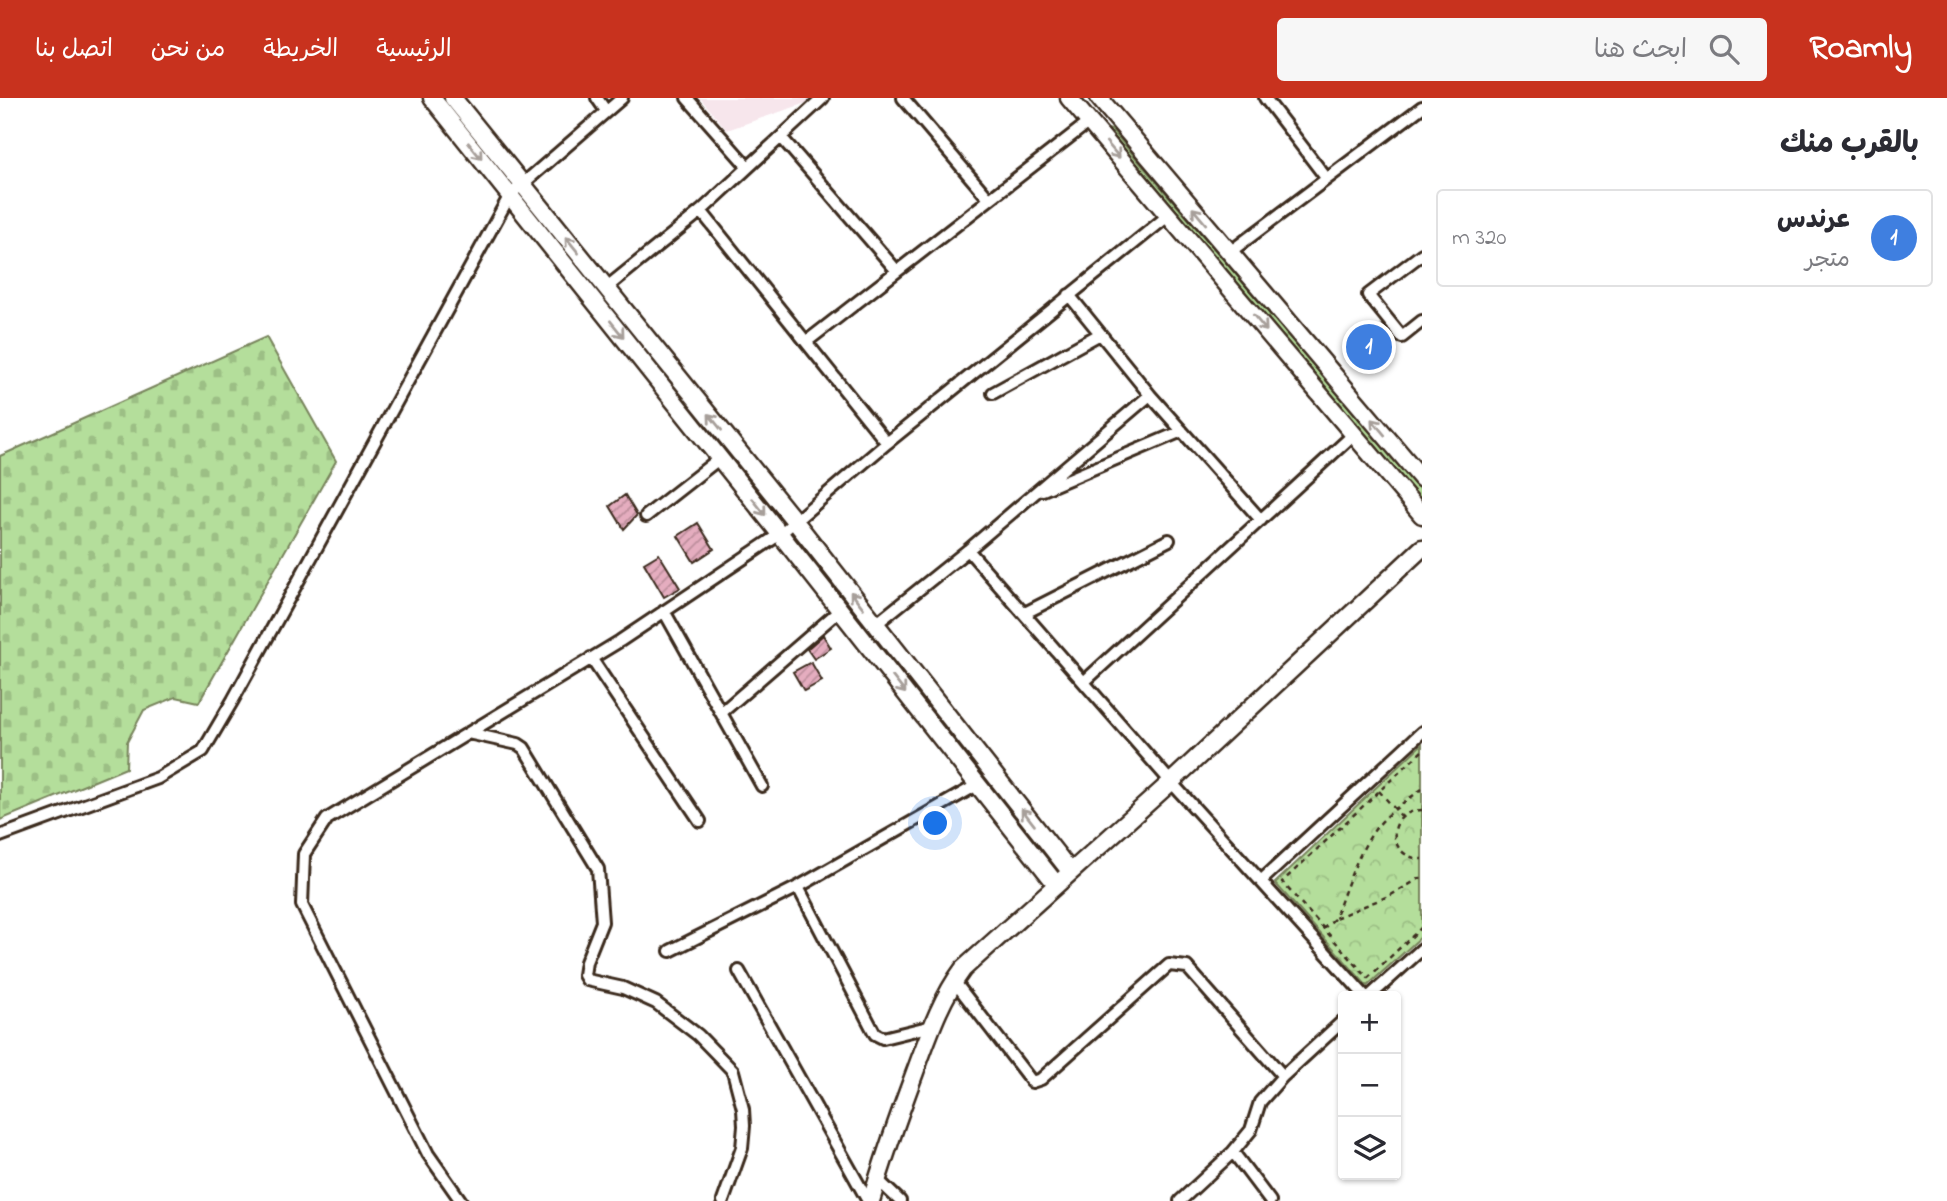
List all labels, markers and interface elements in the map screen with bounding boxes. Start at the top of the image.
search box [1277,18,1767,81]
text: Roamly [1809,25,1912,73]
icon: search [1705,30,1743,68]
text: ابحث هنا [1594,32,1687,70]
text: اتصل بنا [35,33,113,68]
text: من نحن [151,33,225,68]
text: الخريطة [263,33,338,68]
text: الرئيسية [376,33,452,68]
text: بالقرب منك [1780,123,1919,167]
one-way arrow [1105,141,1121,159]
one-way arrow [467,142,482,160]
text: عرندس [1777,202,1850,240]
one-way arrow [1191,207,1207,225]
text: 320 m [1452,222,1506,255]
text: 1 [1890,222,1898,255]
one-way arrow [564,237,579,255]
text: متجر [1805,244,1850,277]
one-way arrow [1252,314,1268,332]
one-way arrow [609,319,624,337]
pin: 1 [1346,321,1392,373]
one-way arrow [707,414,722,432]
one-way arrow [1370,418,1386,436]
one-way arrow [751,497,766,515]
one-way arrow [849,591,864,609]
one-way arrow [892,676,907,694]
your location [918,806,952,840]
one-way arrow [1020,808,1035,827]
map controls [1338,991,1401,1180]
button: + [1338,991,1401,1054]
button: − [1338,1054,1401,1117]
button: layers [1338,1117,1401,1180]

